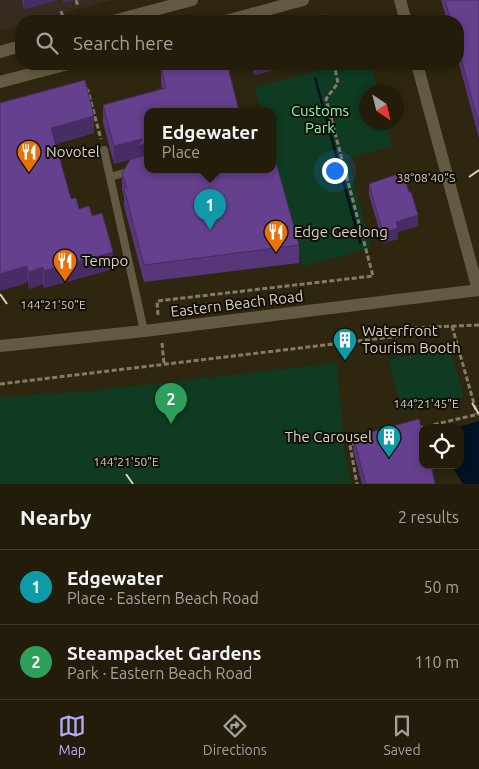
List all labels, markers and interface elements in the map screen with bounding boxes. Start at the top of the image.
search box [15,15,464,70]
icon: search [33,29,61,57]
text: Search here [73,32,173,54]
north arrow [359,85,404,130]
park label: Customs Park [291,102,349,136]
popup [144,108,276,173]
text: Edgewater [162,121,258,143]
restaurant icon: Novotel [16,139,42,173]
place label: Novotel [46,143,100,160]
text: Place [162,143,200,161]
your location [322,158,348,184]
text: 38°08'40"S [397,171,455,184]
pin: 1 [194,189,226,230]
restaurant icon: Edge Geelong [263,219,289,253]
place label: Edge Geelong [294,223,388,240]
restaurant icon: Tempo [52,248,78,282]
place label: Tempo [82,252,128,269]
street label: Eastern Beach Road [170,287,304,320]
text: 144°21'50"E [20,298,86,311]
place label: Waterfront Tourism Booth [362,322,461,356]
building icon: Waterfront Tourism Booth [332,327,358,361]
pin: 2 [155,383,187,424]
text: 144°21'45"E [393,397,459,410]
building icon: The Carousel [376,424,402,458]
map controls [419,424,464,469]
button: locate [419,424,464,469]
place label: The Carousel [285,428,372,445]
text: 144°21'50"E [93,455,159,468]
text: Nearby [20,505,91,529]
text: 2 results [398,508,459,526]
text: Edgewater [67,567,163,589]
text: 1 [31,578,41,596]
text: 50 m [423,578,459,596]
text: Place · Eastern Beach Road [67,589,259,607]
text: Steampacket Gardens [67,642,262,664]
text: 2 [31,653,41,671]
text: 110 m [414,653,459,671]
text: Park · Eastern Beach Road [67,664,252,682]
tab: Map [58,712,86,758]
tab: Directions [203,712,267,758]
tab: Saved [383,712,421,758]

